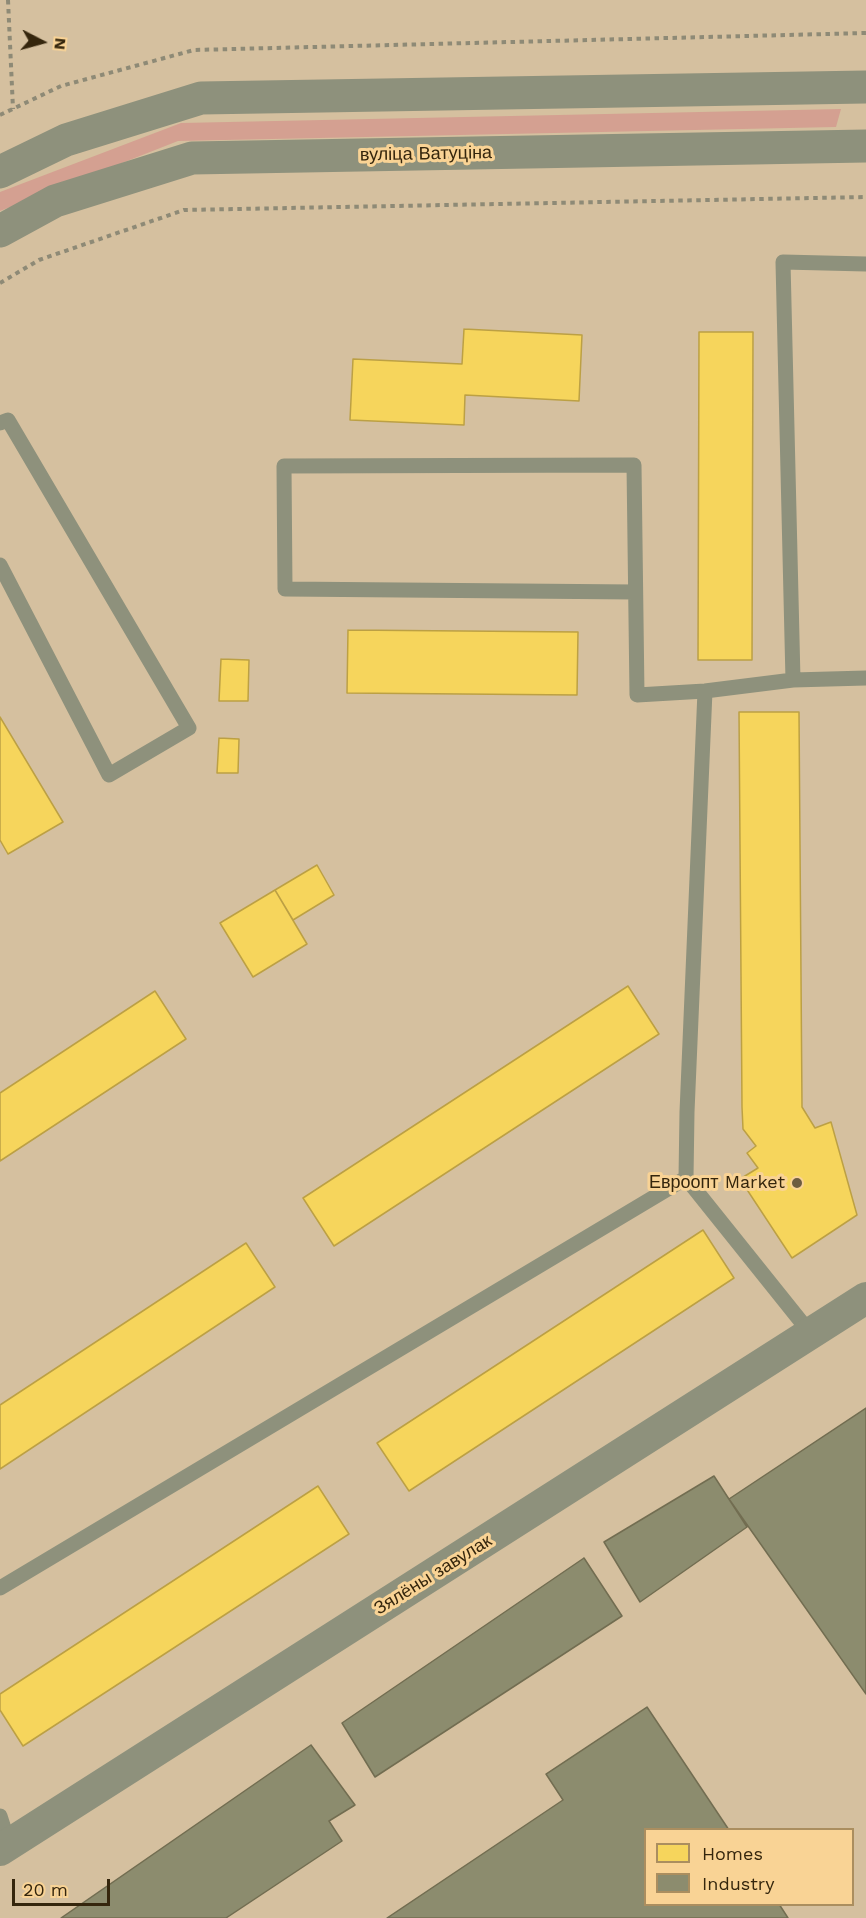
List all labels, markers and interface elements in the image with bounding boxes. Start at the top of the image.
north arrow [12,12,72,72]
text: N [50,37,70,51]
street label: вуліца Ватуціна [360,142,492,166]
place label: Евроопт Market [649,1172,785,1194]
marker: Евроопт Market [790,1176,804,1190]
street label: Зялёны завулак [370,1530,496,1620]
legend [644,1828,854,1906]
text: Homes [702,1843,763,1864]
scale bar [15,1867,112,1905]
text: Industry [702,1873,774,1894]
text: 20 m [23,1879,68,1900]

